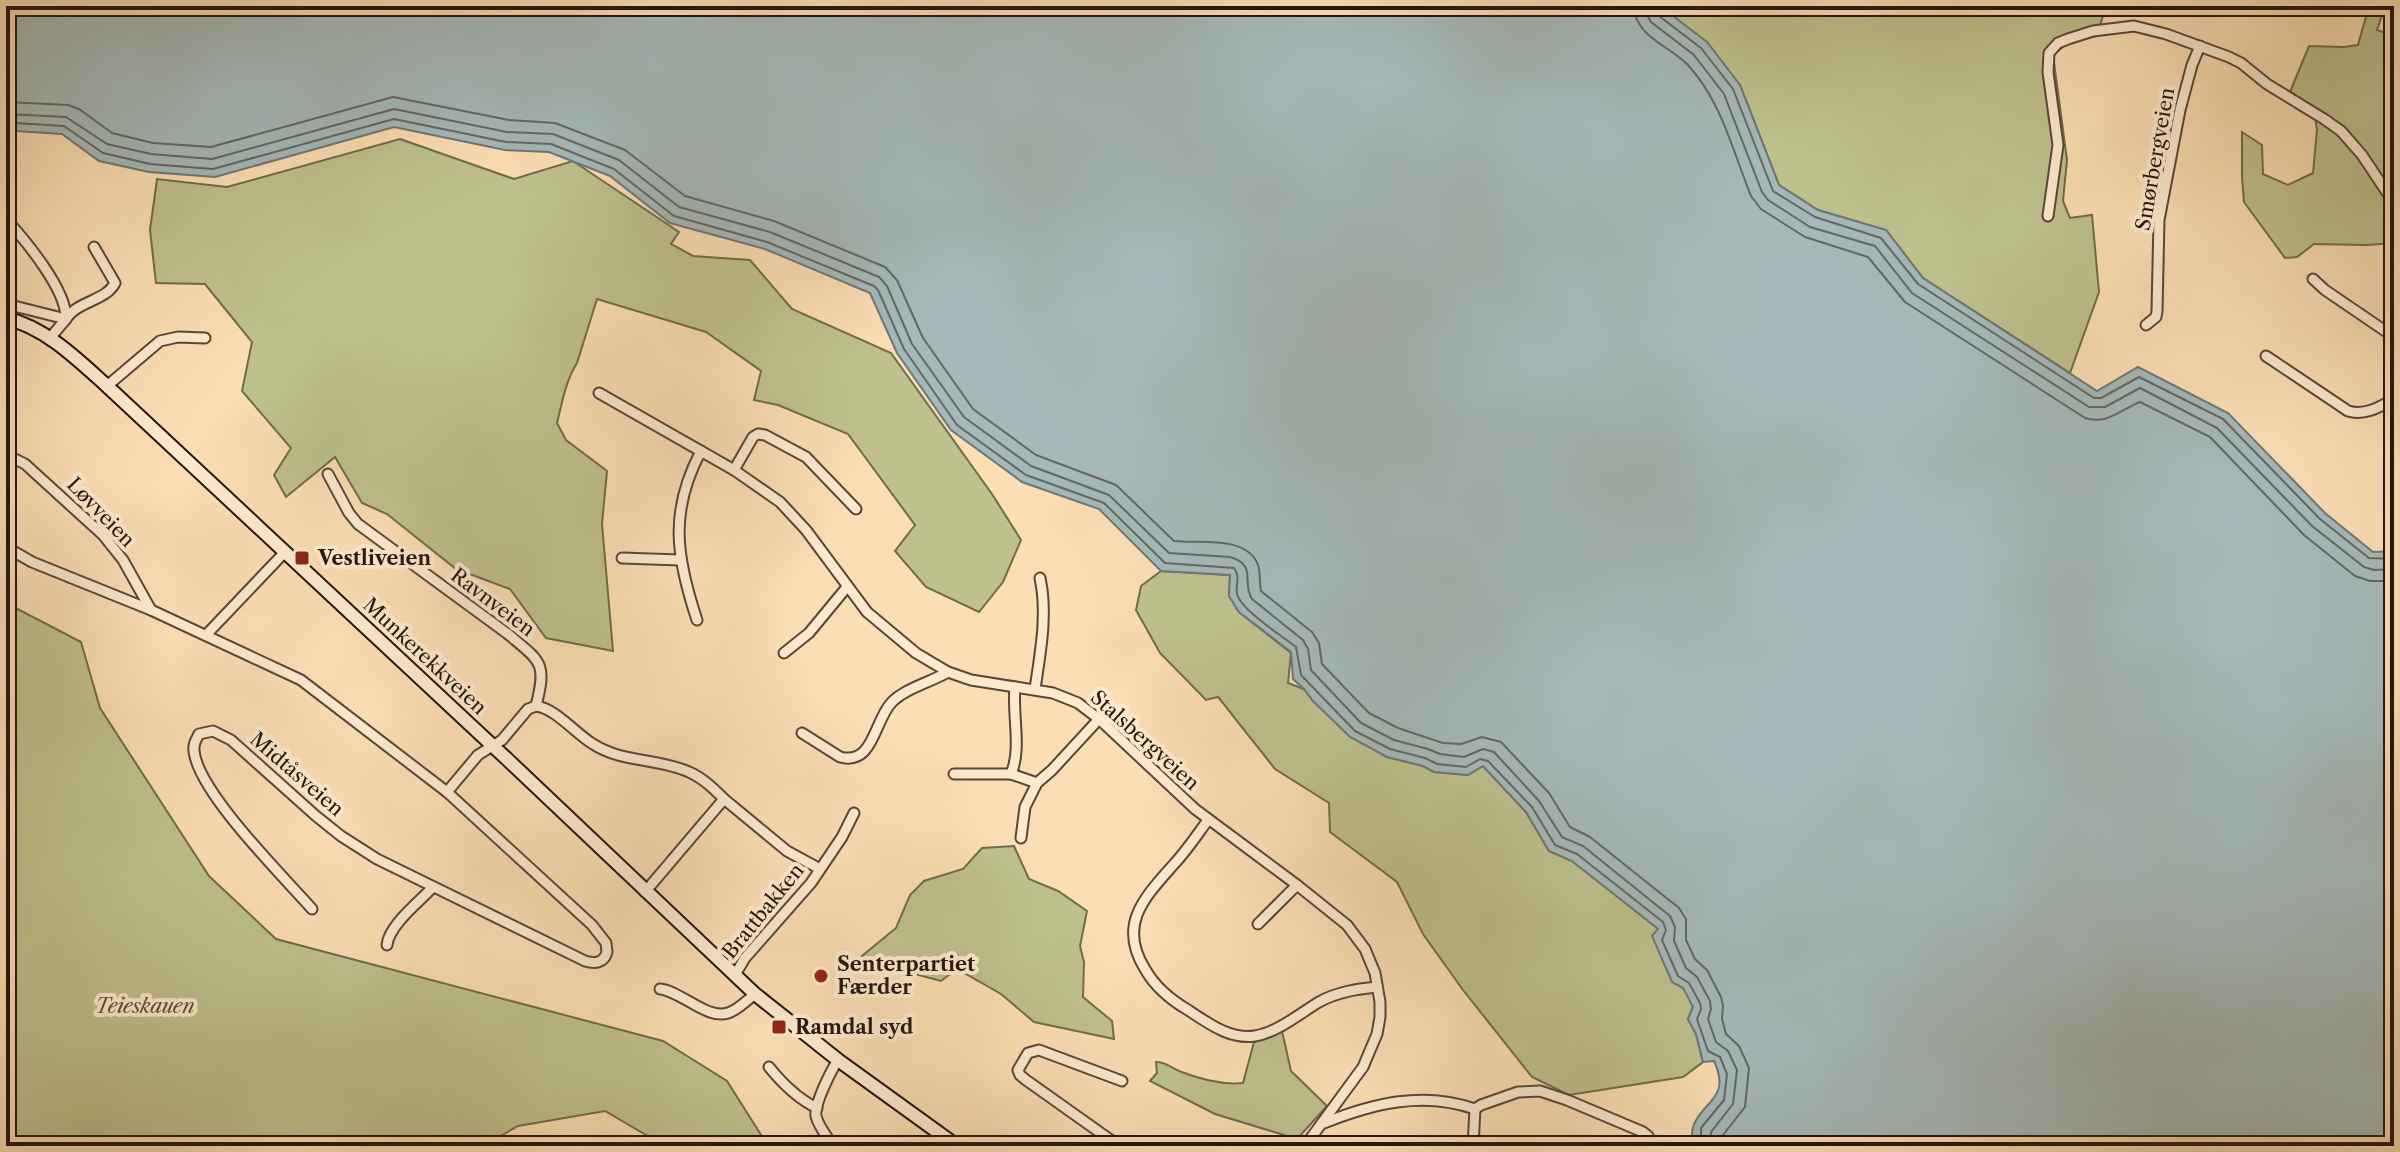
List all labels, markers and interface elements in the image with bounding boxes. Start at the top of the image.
street label: Smørbergveien [2131,85,2179,232]
street label: Løvveien [62,472,140,552]
place label: Vestliveien [317,546,432,570]
marker: Vestliveien [293,549,311,567]
street label: Ravnveien [446,563,540,642]
street label: Munkerekkveien [358,593,492,720]
street label: Stalsbergveien [1086,685,1205,795]
street label: Midtåsveien [245,727,349,821]
street label: Brattbakken [717,858,809,963]
place label: Senterpartiet Færder [837,952,975,999]
marker: Senterpartiet Færder [812,967,830,985]
park label: Teieskauen [95,994,195,1018]
place label: Ramdal syd [795,1015,914,1039]
marker: Ramdal syd [770,1018,788,1036]

